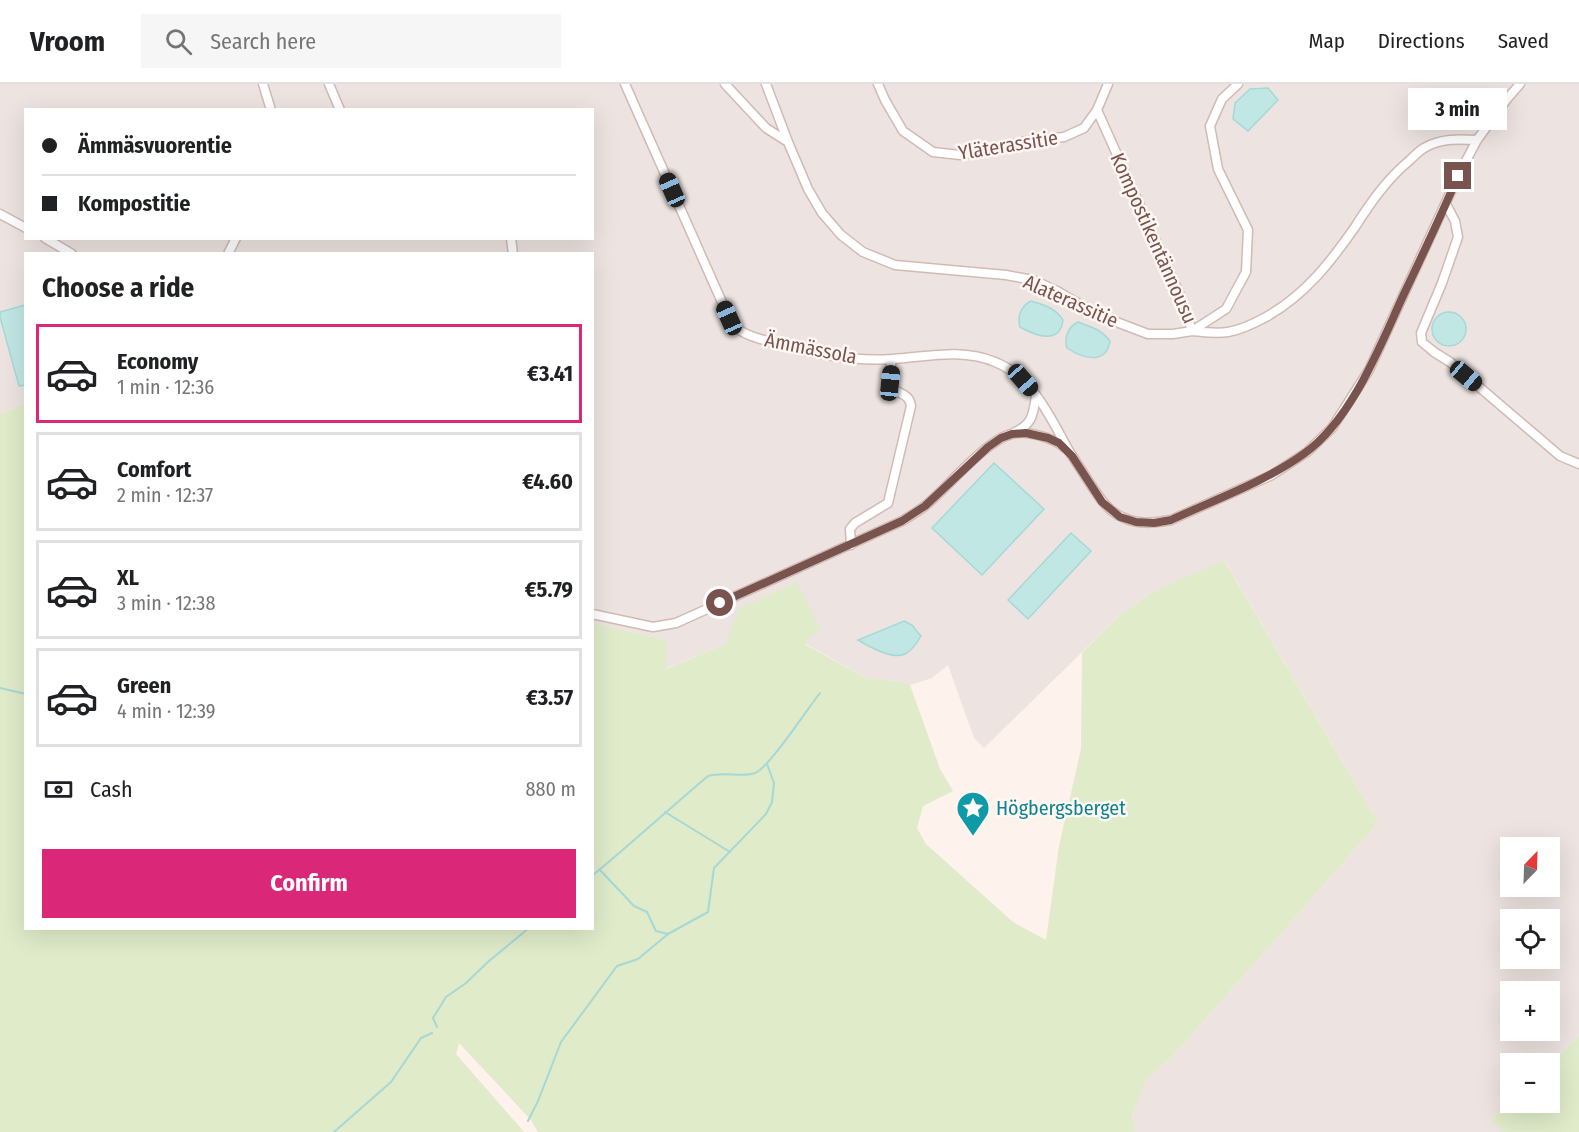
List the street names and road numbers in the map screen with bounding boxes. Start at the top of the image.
street label: Yläterassitie [957,125,1059,165]
street label: Kompostikentännousu [1106,149,1202,327]
street label: Alaterassitie [1020,269,1122,333]
street label: Ämmässola [763,327,859,369]

